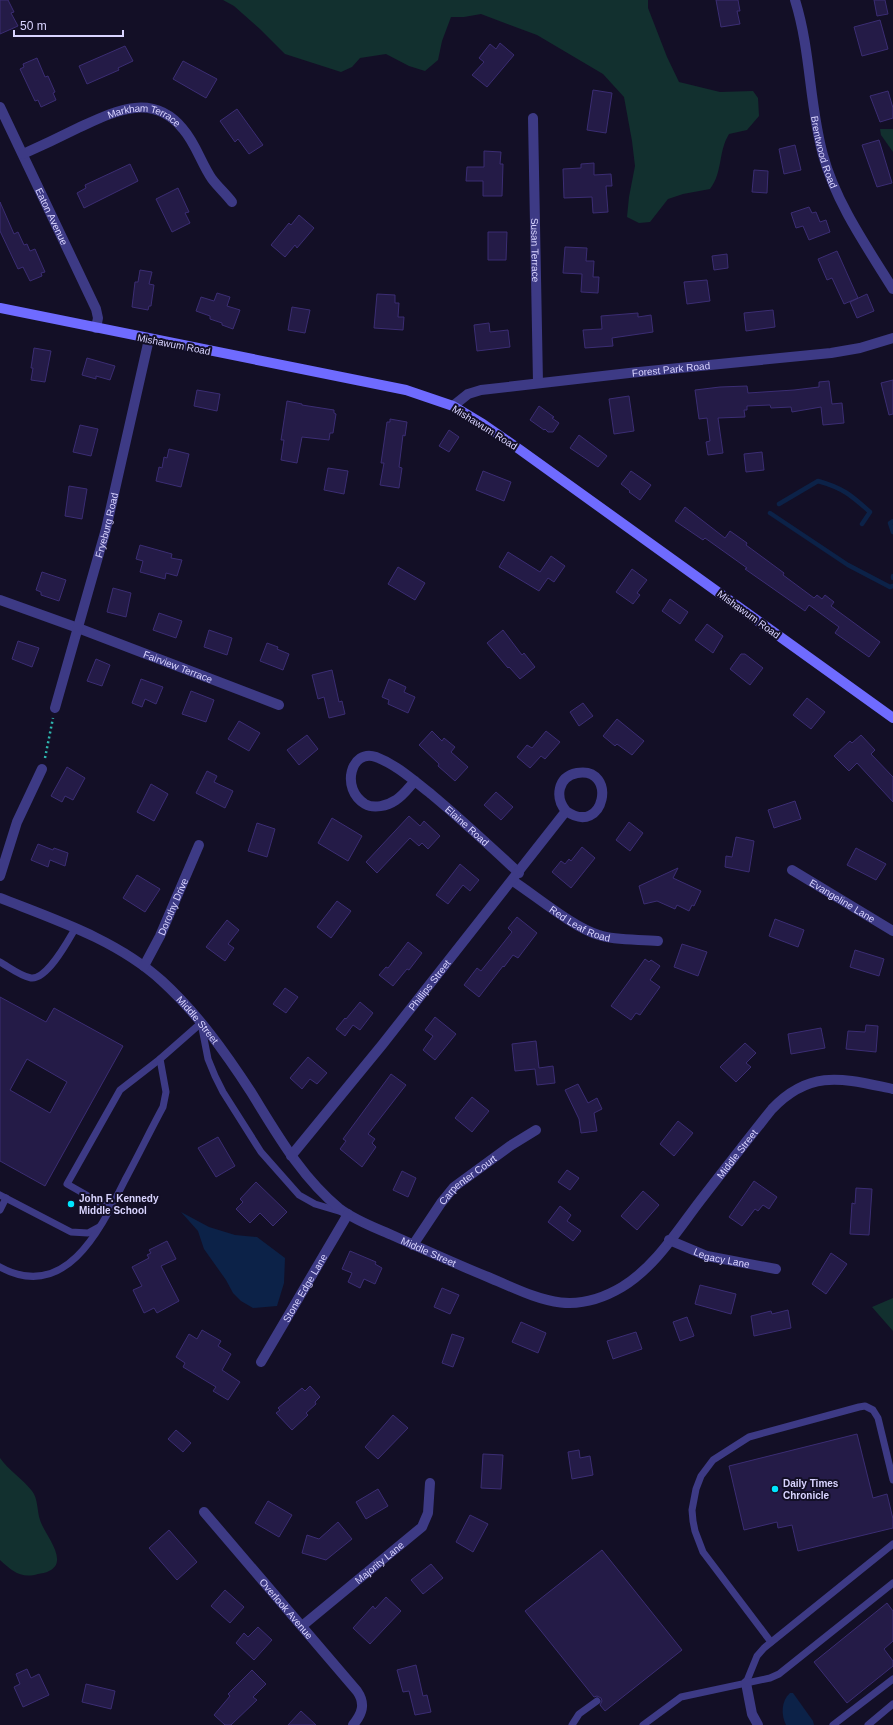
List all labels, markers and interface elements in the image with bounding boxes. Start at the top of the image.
scale bar [14,12,123,38]
text: 50 m [20,19,47,33]
street label: Markham Terrace [106,102,183,129]
street label: Brentwood Road [809,115,839,190]
street label: Eaton Avenue [33,186,70,247]
street label: Susan Terrace [529,218,541,283]
street label: Mishawum Road [136,332,212,357]
street label: Forest Park Road [631,360,711,379]
street label: Mishawum Road [450,403,519,452]
street label: Fryeburg Road [93,492,120,559]
street label: Mishawum Road [715,588,782,641]
street label: Fairview Terrace [142,649,214,685]
street label: Elaine Road [443,804,491,848]
street label: Dorothy Drive [156,876,190,937]
street label: Evangeline Lane [807,877,877,925]
street label: Red Leaf Road [547,904,611,944]
street label: Phillips Street [406,958,453,1013]
street label: Middle Street [174,994,221,1046]
street label: Middle Street [715,1127,760,1181]
street label: Carpenter Court [437,1153,499,1207]
place label: John F. Kennedy Middle School [79,1193,159,1216]
marker: John F. Kennedy Middle School [66,1199,76,1209]
street label: Middle Street [399,1235,458,1269]
street label: Legacy Lane [692,1246,751,1270]
street label: Stone Edge Lane [281,1252,330,1324]
place label: Daily Times Chronicle [783,1478,839,1501]
marker: Daily Times Chronicle [770,1484,780,1494]
street label: Majority Lane [353,1539,406,1586]
street label: Overlook Avenue [257,1576,315,1642]

